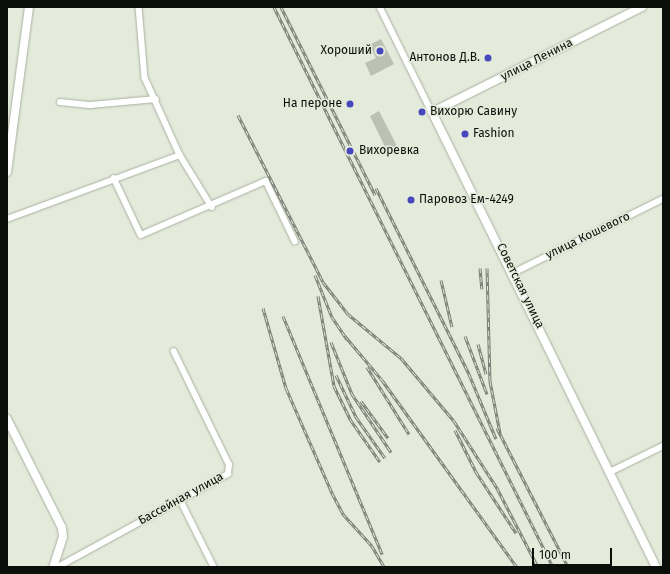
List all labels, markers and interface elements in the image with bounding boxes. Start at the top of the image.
street label: улица Ленина [499,36,575,84]
place label: Хороший [321,44,372,58]
marker: Хороший [375,46,385,56]
place label: Антонов Д.В. [409,51,480,65]
marker: Антонов Д.В. [483,53,493,63]
place label: На пероне [283,97,342,111]
marker: На пероне [345,99,355,109]
place label: Вихорю Савину [430,105,517,119]
marker: Вихорю Савину [417,107,427,117]
place label: Fashion [473,127,515,141]
marker: Fashion [460,129,470,139]
place label: Вихоревка [359,144,419,158]
marker: Вихоревка [344,145,356,157]
place label: Паровоз Ем-4249 [419,193,514,207]
marker: Паровоз Ем-4249 [406,195,416,205]
street label: улица Кошевого [543,209,633,263]
street label: Советская улица [493,241,547,331]
street label: Бассейная улица [136,470,226,528]
scale bar [534,540,614,566]
text: 100 m [539,548,571,562]

